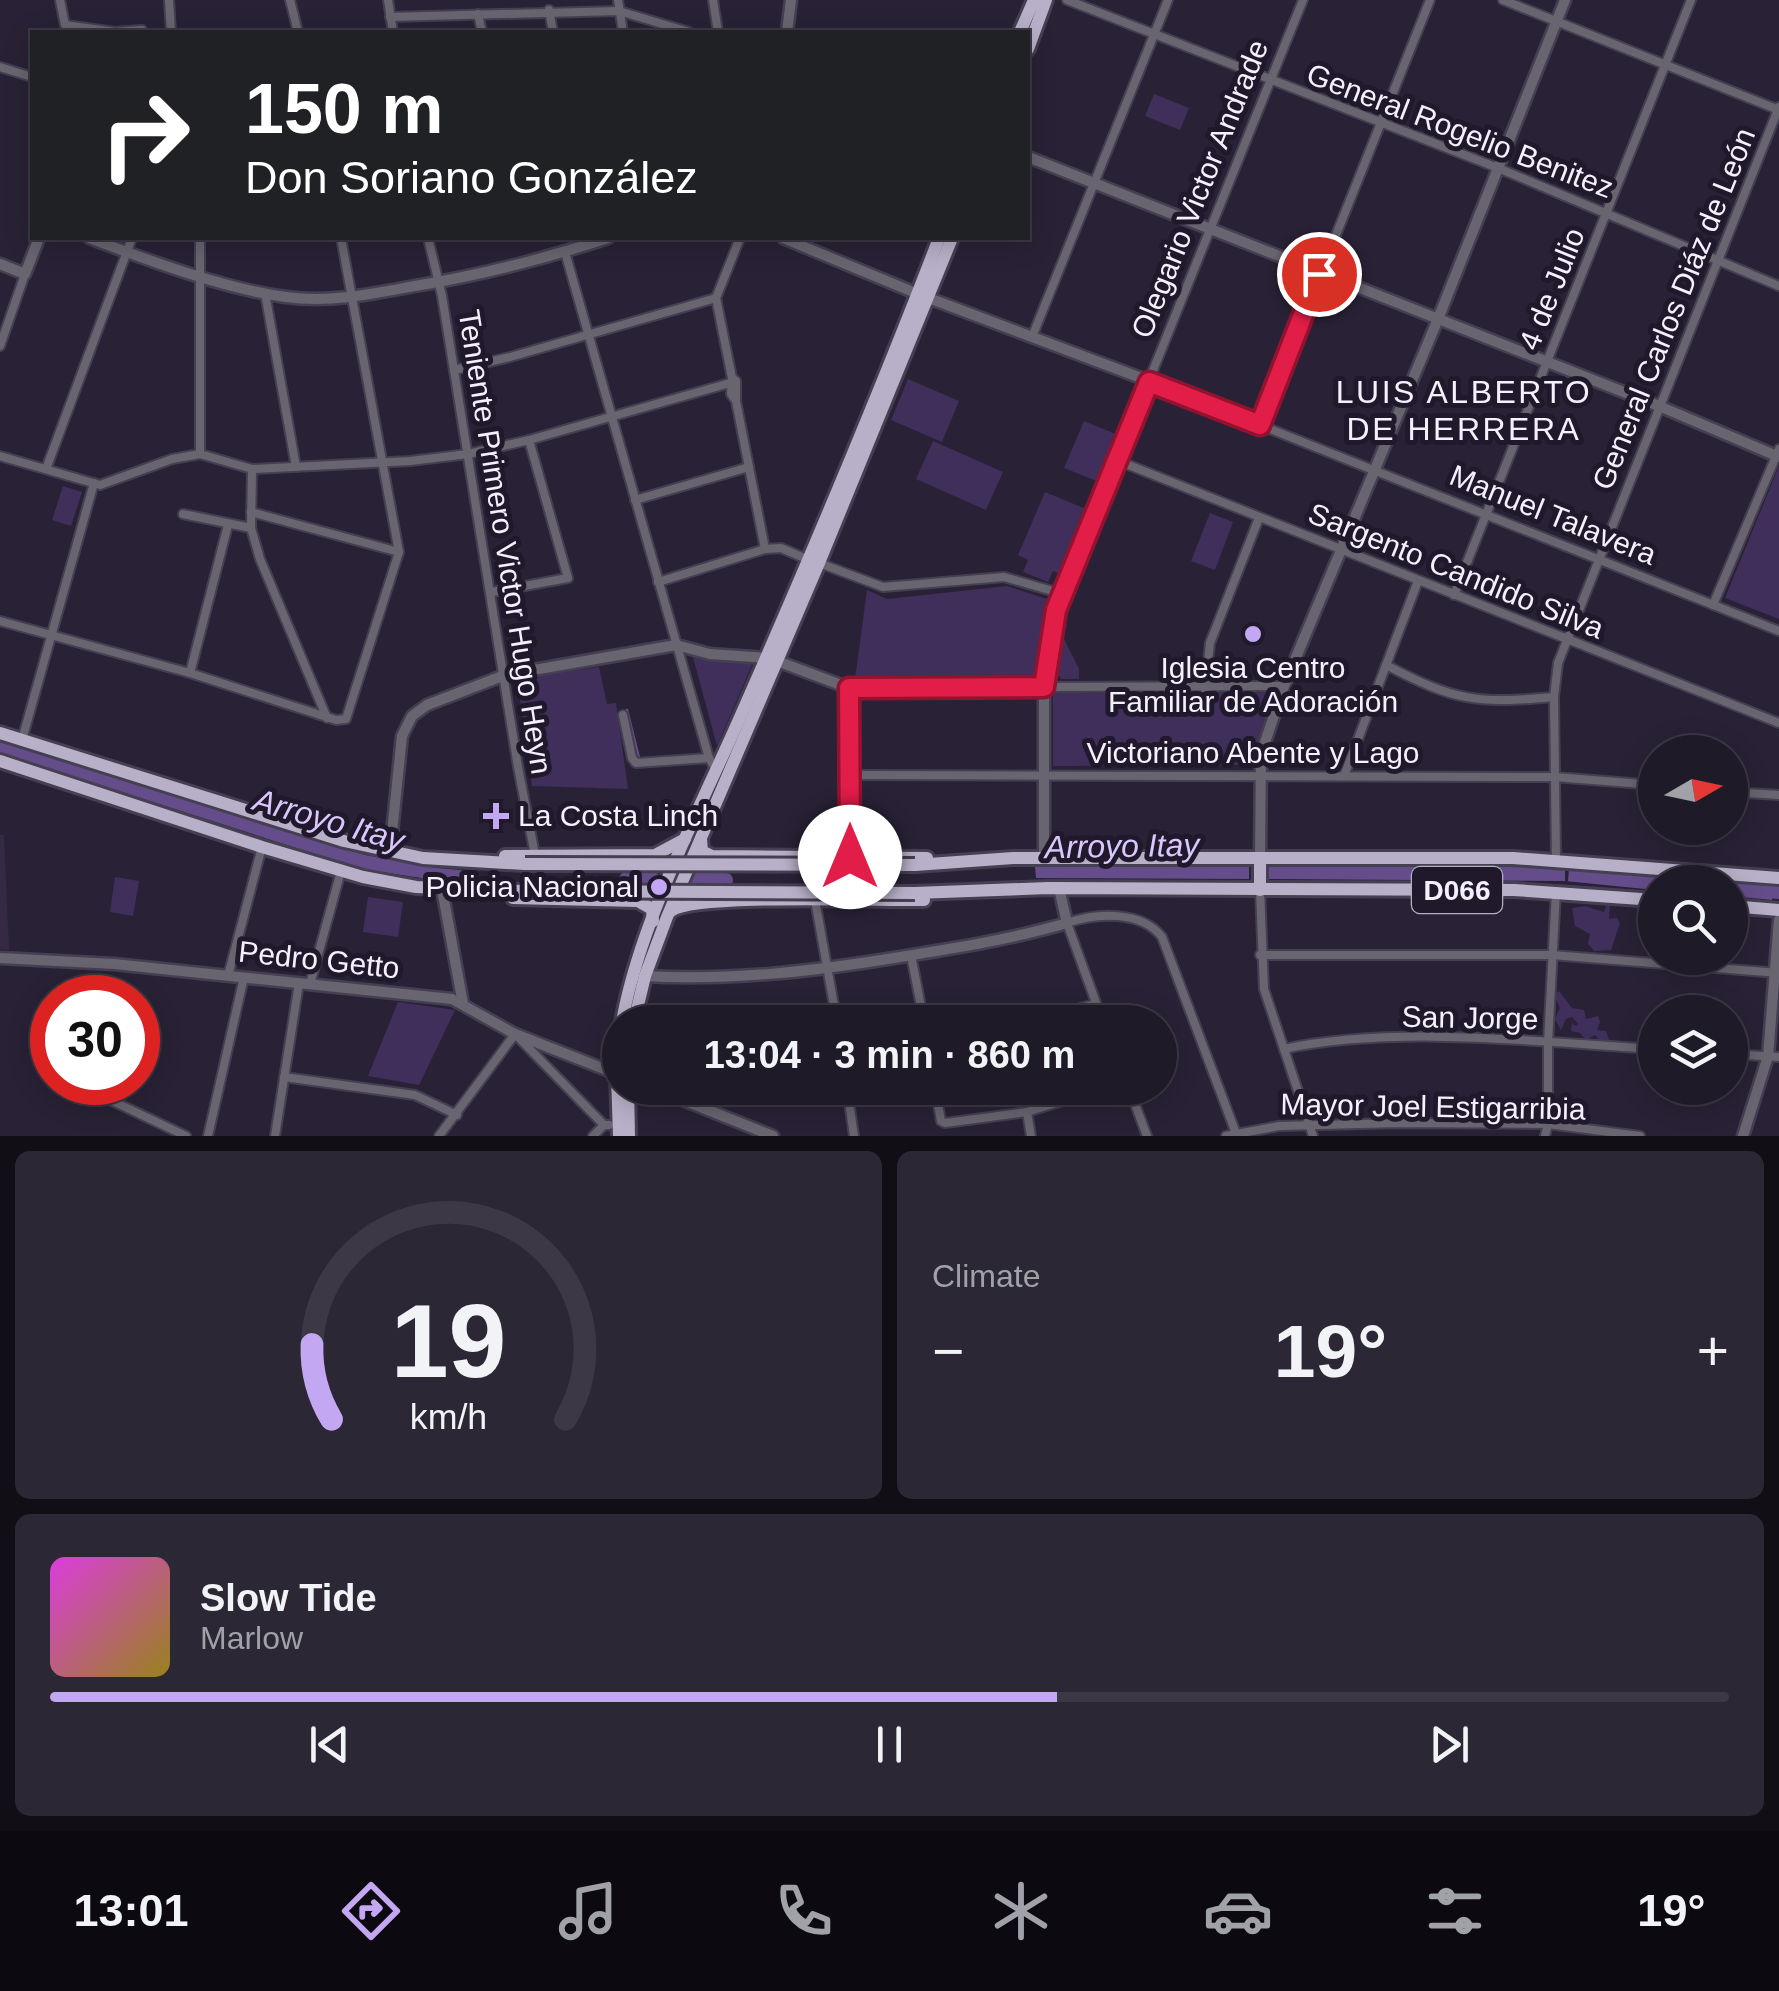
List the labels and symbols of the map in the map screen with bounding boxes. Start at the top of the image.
street label: Olegario Victor Andrade [1125,35,1274,342]
street label: General Rogelio Benitez [1302,57,1618,204]
street label: General Carlos Diáz de León [1586,123,1761,494]
street label: 4 de Julio [1512,223,1591,355]
pin [1277,232,1362,317]
street label: Teniente Primero Victor Hugo Heyn [452,307,559,776]
district label: LUIS ALBERTO DE HERRERA [1336,374,1592,447]
street label: Manuel Talavera [1445,458,1661,571]
street label: Sargento Candido Silva [1304,496,1609,645]
marker: Iglesia Centro Familiar de Adoración [1242,623,1264,645]
place label: Iglesia Centro Familiar de Adoración [1108,651,1398,718]
north arrow [1638,735,1748,845]
street label: Victoriano Abente y Lago [1086,736,1420,769]
water label: Arroyo Itay [248,781,410,859]
place label: La Costa Linch [518,799,718,832]
marker: La Costa Linch [483,803,509,829]
position arrow [798,805,902,909]
water label: Arroyo Itay [1042,827,1202,865]
road number: D066 [1412,867,1502,913]
place label: Policia Nacional [426,870,639,903]
marker: Policia Nacional [648,876,670,898]
street label: Pedro Getto [237,935,401,984]
speed limit sign: 30 [30,975,160,1105]
street label: San Jorge [1401,1000,1539,1035]
street label: Mayor Joel Estigarribia [1280,1087,1586,1126]

